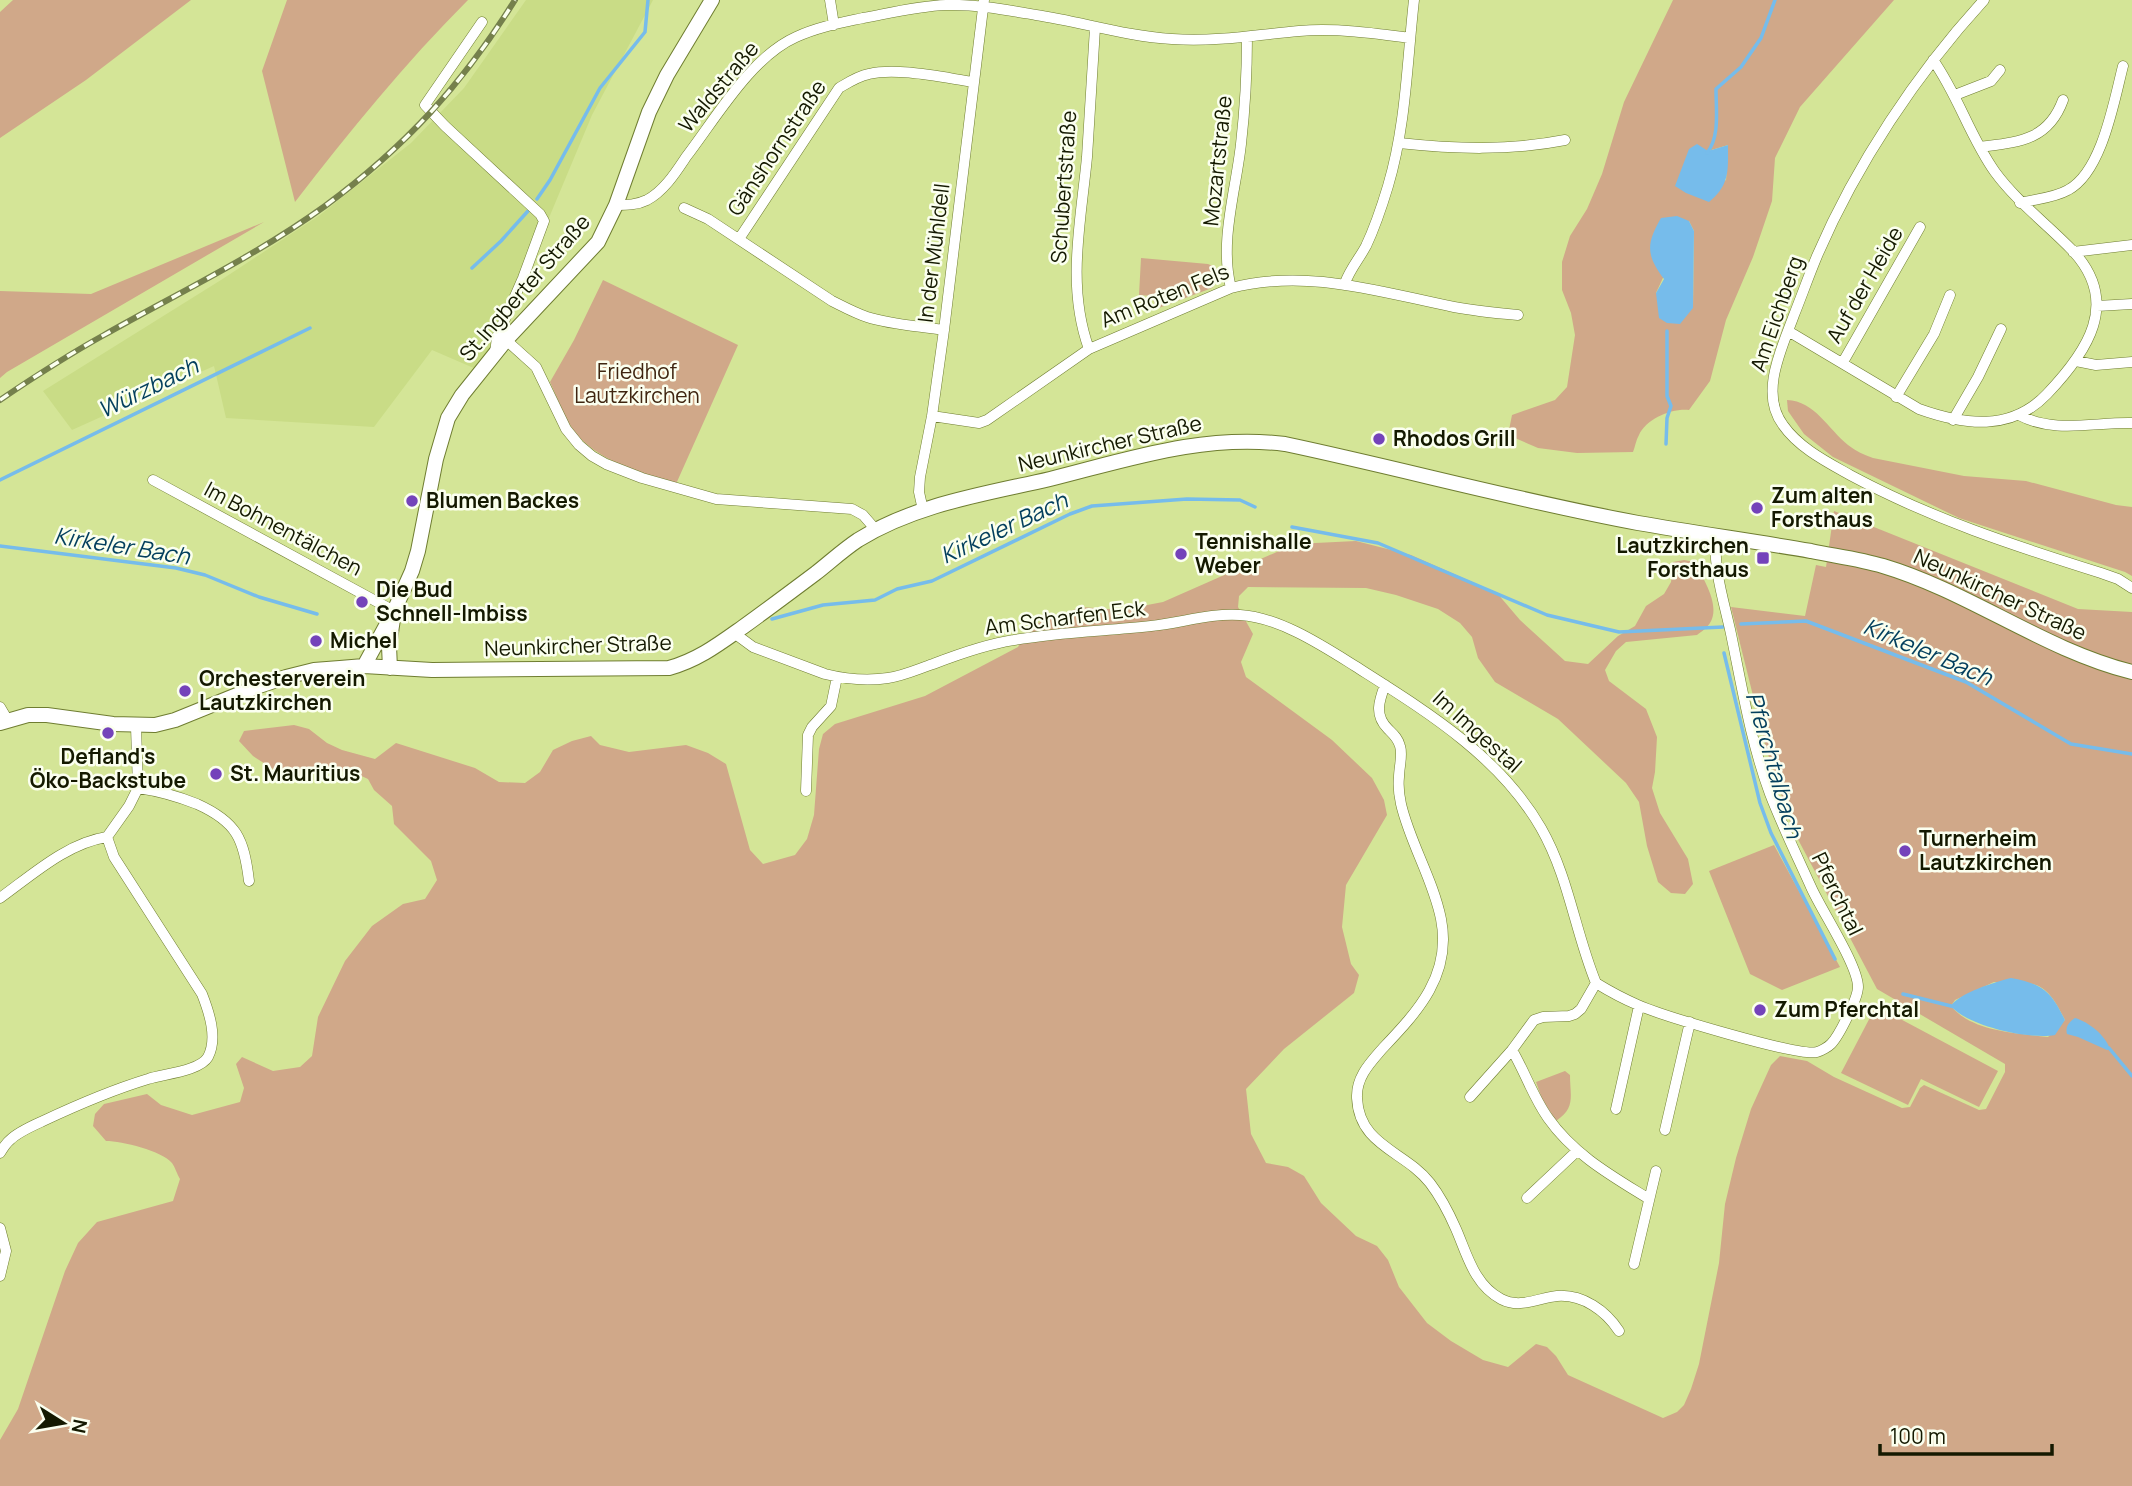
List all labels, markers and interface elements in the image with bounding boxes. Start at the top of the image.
street label: Waldstraße [672,35,765,138]
street label: Gänshornstraße [720,74,832,221]
street label: Mozartstraße [1196,94,1238,227]
street label: Schubertstraße [1044,109,1082,264]
street label: In der Mühldell [911,182,955,324]
street label: St.Ingberter Straße [453,208,596,367]
street label: Auf der Heide [1819,221,1909,348]
street label: Am Eichberg [1743,252,1809,375]
street label: Am Roten Fels [1096,257,1233,334]
water label: Würzbach [92,349,204,425]
park label: Friedhof Lautzkirchen [574,357,700,409]
street label: Neunkircher Straße [1015,408,1204,478]
place label: Rhodos Grill [1393,424,1516,452]
marker: Rhodos Grill [1371,431,1387,447]
street label: Im Bohnentälchen [200,475,367,582]
place label: Zum alten Forsthaus [1771,481,1873,533]
water label: Kirkeler Bach [935,483,1074,571]
place label: Blumen Backes [426,486,579,514]
marker: Blumen Backes [404,493,420,509]
marker: Zum alten Forsthaus [1749,500,1765,516]
water label: Kirkeler Bach [52,519,194,572]
place label: Tennishalle Weber [1195,527,1312,579]
place label: Lautzkirchen Forsthaus [1616,531,1749,583]
street label: Neunkircher Straße [1910,542,2091,646]
marker: Tennishalle Weber [1173,546,1189,562]
marker: Lautzkirchen Forsthaus [1755,550,1771,566]
place label: Die Bud Schnell-Imbiss [376,575,528,627]
street label: Am Scharfen Eck [983,593,1147,641]
marker: Die Bud Schnell-Imbiss [354,594,370,610]
water label: Kirkeler Bach [1859,610,1999,693]
place label: Michel [330,626,398,654]
street label: Neunkircher Straße [484,628,672,662]
marker: Michel [308,633,324,649]
place label: Orchesterverein Lautzkirchen [199,664,365,716]
marker: Orchesterverein Lautzkirchen [177,683,193,699]
street label: Im Imgestal [1427,684,1528,779]
water label: Pferchtalbach [1739,688,1811,843]
marker: Defland's Öko-Backstube [100,725,116,741]
place label: Defland's Öko-Backstube [30,742,186,794]
place label: St. Mauritius [230,759,360,787]
marker: St. Mauritius [208,766,224,782]
place label: Turnerheim Lautzkirchen [1919,824,2052,876]
marker: Turnerheim Lautzkirchen [1897,843,1913,859]
street label: Pferchtal [1806,847,1870,940]
place label: Zum Pferchtal [1774,995,1919,1023]
marker: Zum Pferchtal [1752,1002,1768,1018]
north arrow [28,1388,98,1458]
scale bar [1880,1412,2052,1456]
text: N [66,1417,94,1435]
text: 100 m [1890,1422,1946,1450]

